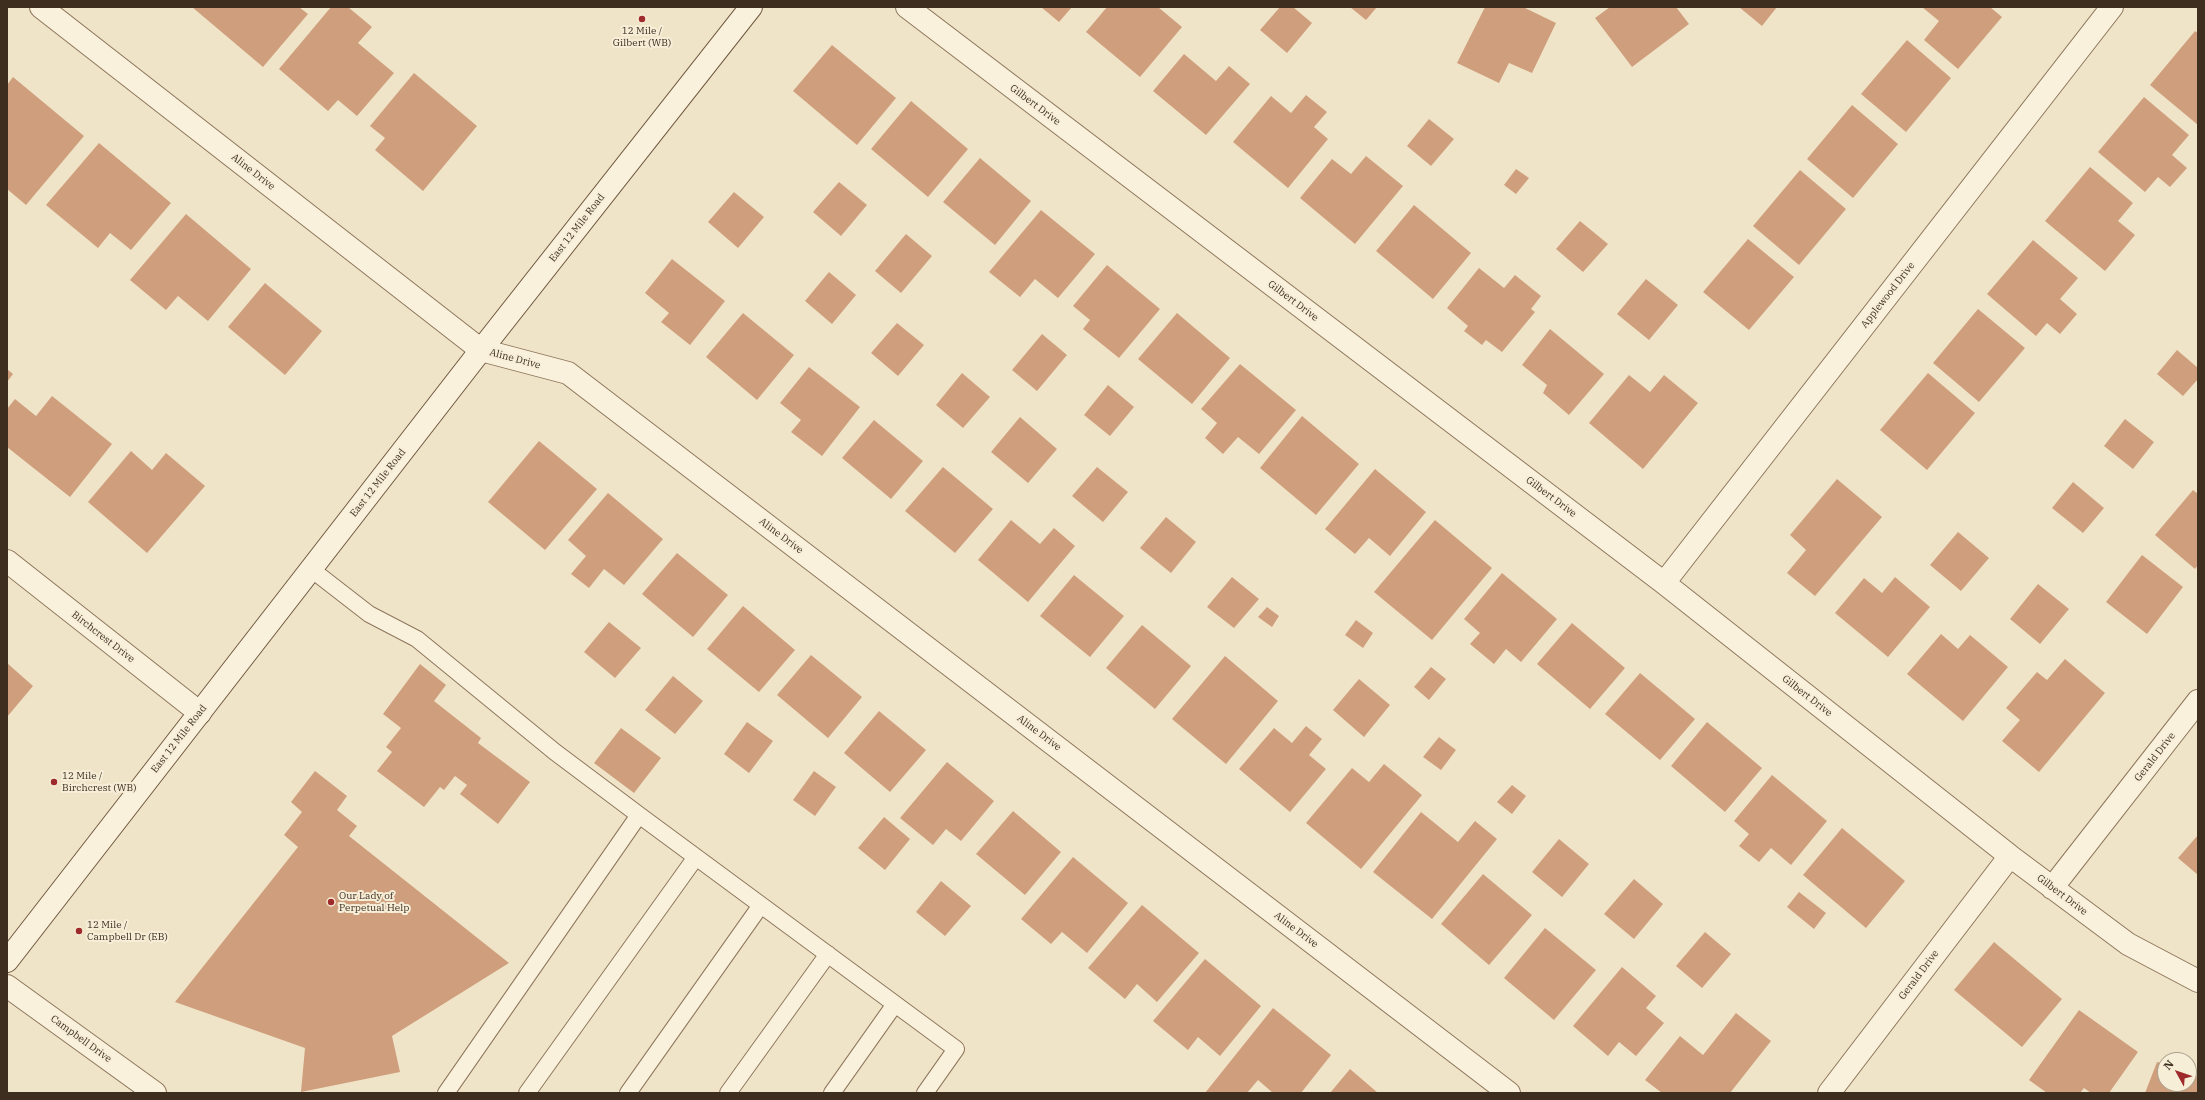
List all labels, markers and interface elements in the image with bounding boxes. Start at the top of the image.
marker: 12 Mile / Gilbert (WB) [637,14,647,24]
place label: 12 Mile / Gilbert (WB) [613,25,671,48]
street label: Gilbert Drive [1007,82,1063,128]
street label: Aline Drive [229,151,277,193]
street label: East 12 Mile Road [547,192,607,264]
street label: Applewood Drive [1859,260,1917,330]
street label: Gilbert Drive [1265,278,1321,324]
street label: Aline Drive [488,346,542,372]
street label: East 12 Mile Road [348,447,408,519]
street label: Gilbert Drive [1523,474,1579,520]
street label: Aline Drive [757,515,805,557]
street label: Birchcrest Drive [69,609,137,665]
street label: Gilbert Drive [1780,673,1834,719]
street label: East 12 Mile Road [149,703,209,775]
street label: Aline Drive [1015,712,1063,754]
street label: Gerald Drive [2132,730,2178,784]
place label: 12 Mile / Birchcrest (WB) [62,770,136,794]
marker: 12 Mile / Birchcrest (WB) [49,777,59,787]
street label: Gilbert Drive [2034,872,2090,918]
place label: Our Lady of Perpetual Help [339,890,409,914]
marker: Our Lady of Perpetual Help [326,897,336,907]
street label: Aline Drive [1272,909,1320,951]
place label: 12 Mile / Campbell Dr (EB) [87,919,168,942]
marker: 12 Mile / Campbell Dr (EB) [74,926,84,936]
street label: Gerald Drive [1896,948,1942,1002]
street label: Campbell Drive [48,1013,114,1065]
north arrow [2157,1052,2197,1092]
text: N [2160,1057,2177,1073]

